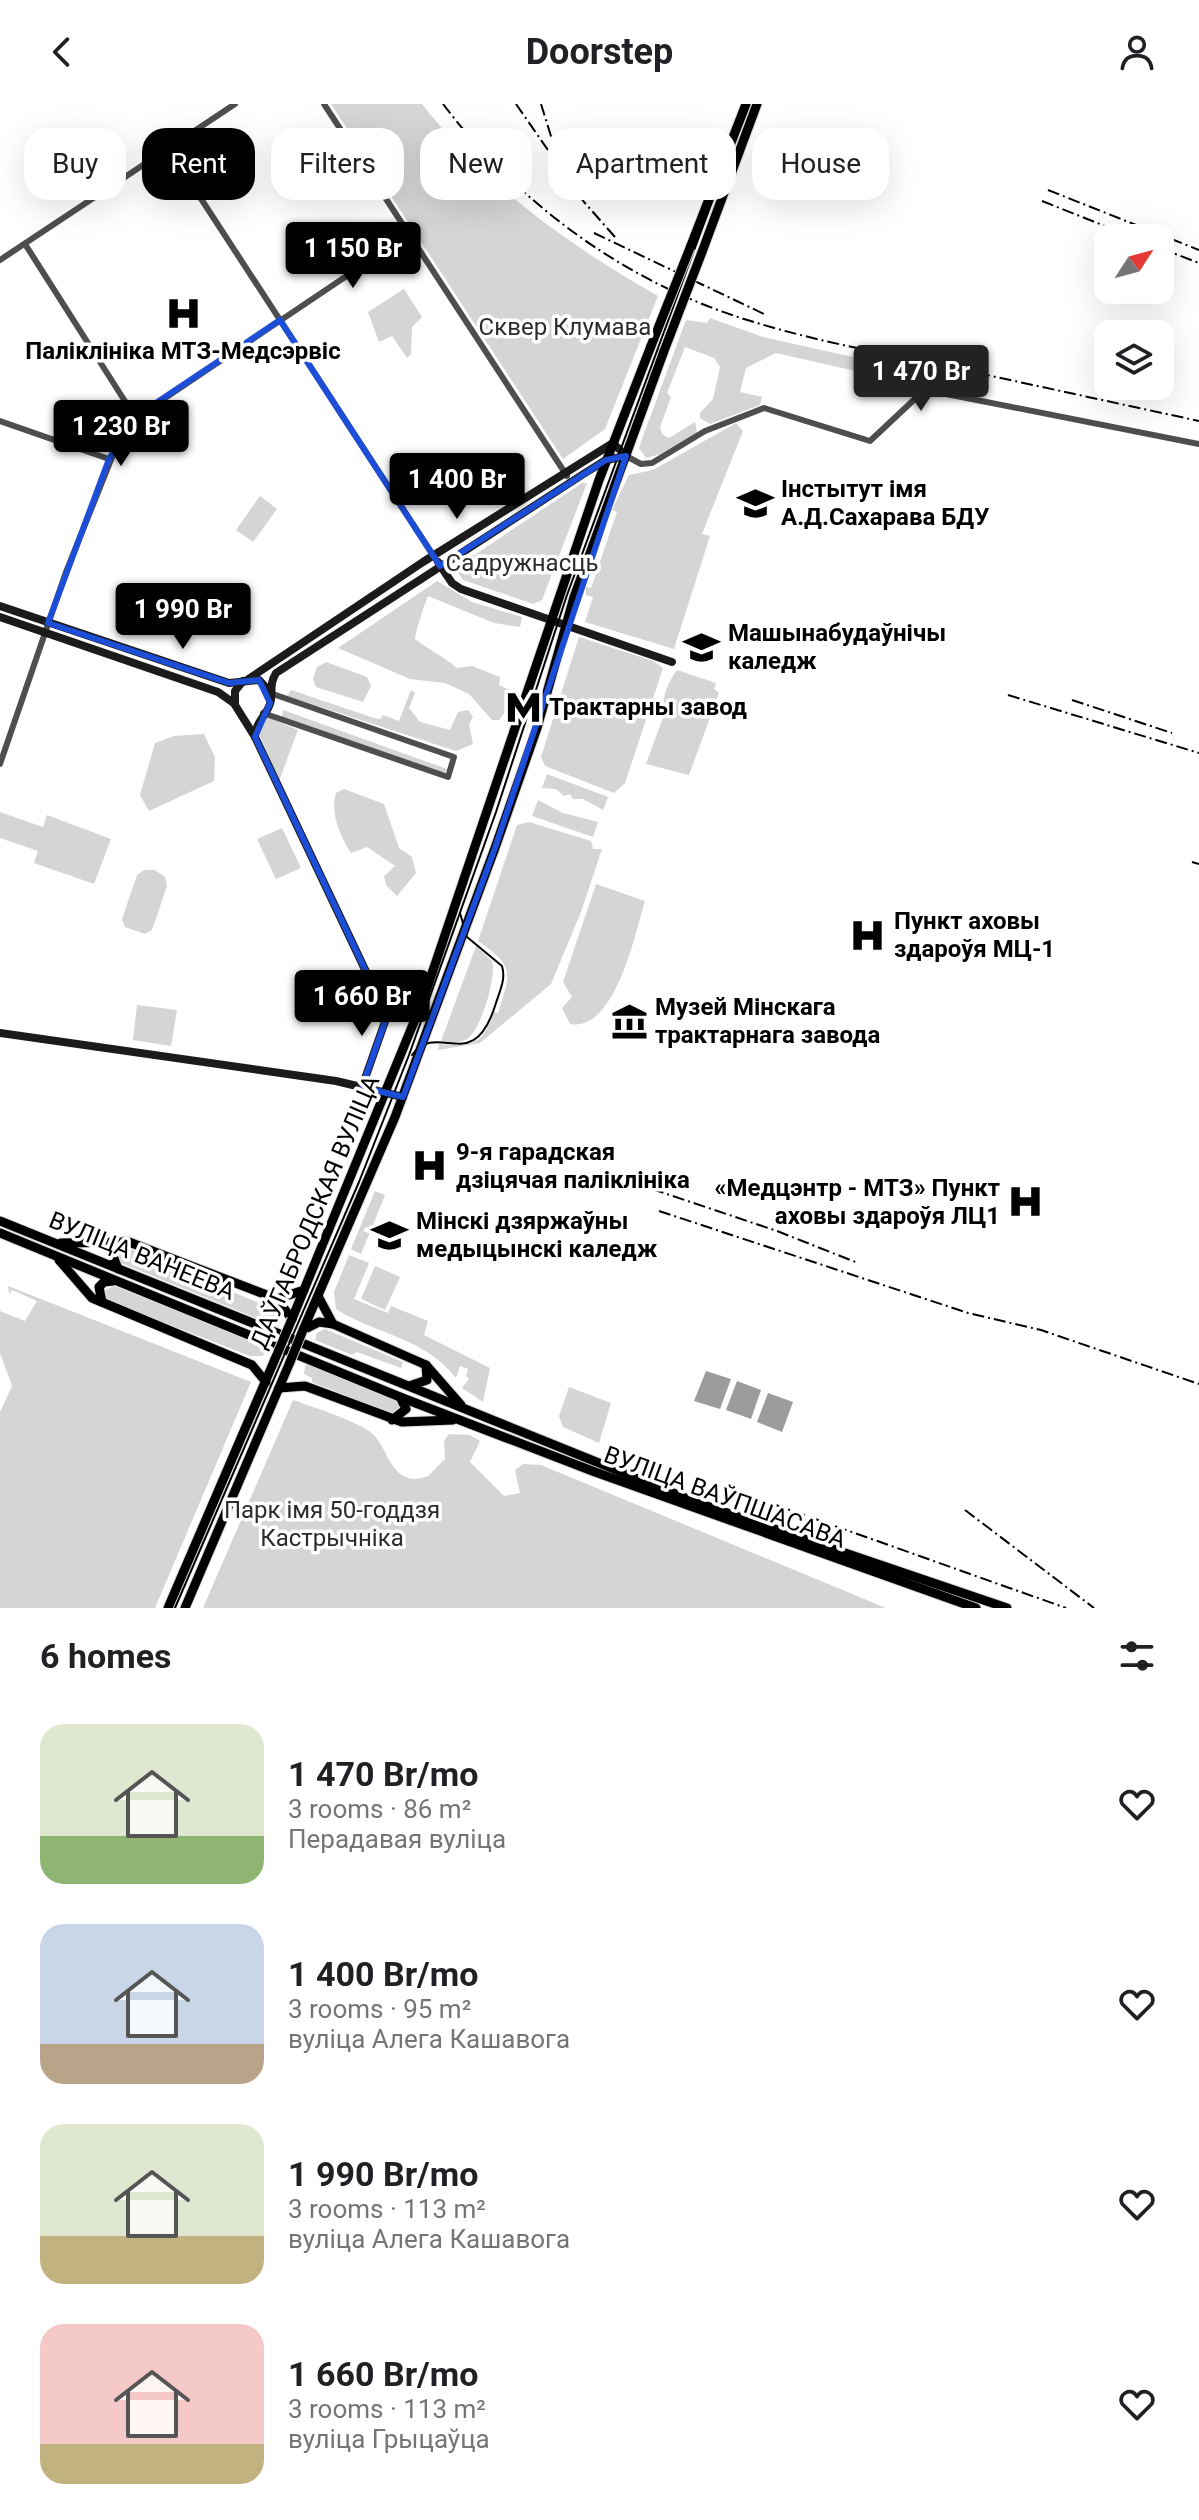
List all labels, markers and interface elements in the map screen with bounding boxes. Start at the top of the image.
icon: back [40,30,84,74]
icon: person [1115,30,1159,74]
text: Doorstep [526,31,673,73]
chip: Buy [24,128,126,200]
chip: Rent [142,128,255,200]
chip: Filters [271,128,404,200]
chip: New [420,128,532,200]
chip: Apartment [548,128,736,200]
chip: House [752,128,889,200]
pin: 1 150 Br [270,222,436,290]
north arrow [1094,224,1174,304]
map controls [1094,224,1174,400]
text: 1 150 Br [304,233,402,263]
hospital icon: Паліклініка МТЗ-Медсэрвіс [164,295,202,333]
park label: Сквер Клумава [479,313,651,341]
button: layers [1094,320,1174,400]
place label: Паліклініка МТЗ-Медсэрвіс [25,337,341,365]
pin: 1 470 Br [838,345,1004,413]
text: 1 470 Br [872,356,970,386]
pin: 1 230 Br [38,400,204,468]
text: 1 230 Br [72,411,170,441]
pin: 1 400 Br [374,453,540,521]
text: 1 400 Br [408,464,506,494]
place label: Інстытут імя А.Д.Сахарава БДУ [781,475,989,531]
school or university icon: Інстытут імя А.Д.Сахарава БДУ [736,484,774,522]
park label: Садружнасць [446,549,598,577]
pin: 1 990 Br [100,583,266,651]
text: 1 990 Br [134,594,232,624]
place label: Машынабудаўнічы каледж [728,619,946,675]
school or university icon: Машынабудаўнічы каледж [683,628,721,666]
metro station icon: Трактарны завод [504,688,542,726]
place label: Трактарны завод [549,693,747,721]
place label: Пункт аховы здароўя МЦ-1 [894,907,1055,963]
hospital icon: Пункт аховы здароўя МЦ-1 [849,916,887,954]
pin: 1 660 Br [279,970,445,1038]
text: 1 660 Br [313,981,411,1011]
place label: Музей Мінскага трактарнага завода [655,993,880,1049]
museum icon: Музей Мінскага трактарнага завода [610,1002,648,1040]
street label: ДАЎГАБРОДСКАЯ ВУЛІЦА [245,1071,385,1353]
place label: 9-я гарадская дзіцячая паліклініка [456,1138,690,1194]
hospital icon: 9-я гарадская дзіцячая паліклініка [411,1147,449,1185]
place label: «Медцэнтр - МТЗ» Пункт аховы здароўя ЛЦ1 [715,1174,1000,1230]
hospital icon: «Медцэнтр - МТЗ» Пункт аховы здароўя ЛЦ1 [1007,1183,1045,1221]
street label: ВУЛІЦА ВАНЕЕВА [45,1206,239,1306]
place label: Мінскі дзяржаўны медыцынскі каледж [416,1207,658,1263]
school or university icon: Мінскі дзяржаўны медыцынскі каледж [371,1216,409,1254]
street label: ВУЛІЦА ВАЎПШАСАВА [600,1440,850,1554]
park label: Парк імя 50-годдзя Кастрычніка [224,1496,440,1552]
icon: filters [1115,1634,1159,1678]
text: 6 homes [40,1636,171,1676]
text: 1 470 Br/mo [288,1754,478,1794]
icon: home [104,1756,200,1852]
icon: heart [1115,1782,1159,1826]
text: 3 rooms · 86 m² [288,1794,471,1824]
text: Перадавая вуліца [288,1824,506,1854]
text: 1 400 Br/mo [288,1954,478,1994]
icon: home [104,1956,200,2052]
icon: heart [1115,1982,1159,2026]
text: 3 rooms · 95 m² [288,1994,471,2024]
text: вуліца Алега Кашавога [288,2024,570,2054]
text: 1 990 Br/mo [288,2154,478,2194]
icon: home [104,2156,200,2252]
icon: heart [1115,2182,1159,2226]
text: 3 rooms · 113 m² [288,2194,486,2224]
text: вуліца Алега Кашавога [288,2224,570,2254]
text: 1 660 Br/mo [288,2354,478,2394]
icon: home [104,2356,200,2452]
icon: heart [1115,2382,1159,2426]
text: 3 rooms · 113 m² [288,2394,486,2424]
text: вуліца Грыцаўца [288,2424,490,2454]

